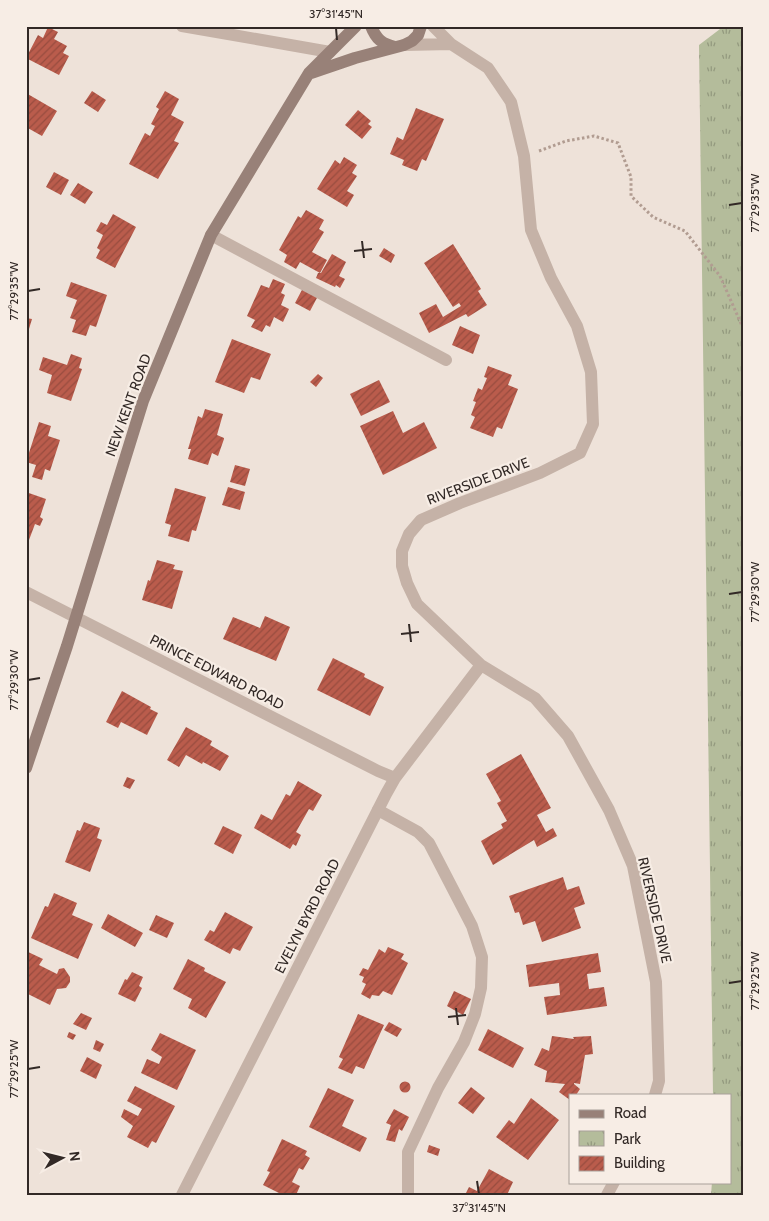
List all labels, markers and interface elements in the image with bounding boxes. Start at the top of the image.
text: 37°31'45"N [309,6,363,21]
text: 77°29'35"W [747,173,762,232]
text: 77°29'35"W [6,261,21,320]
street label: NEW KENT ROAD [101,351,155,459]
street label: RIVERSIDE DRIVE [424,453,532,509]
text: 77°29'30"W [747,561,762,622]
street label: PRINCE EDWARD ROAD [147,630,287,714]
text: 77°29'30"W [6,649,21,710]
street label: RIVERSIDE DRIVE [634,855,676,965]
street label: EVELYN BYRD ROAD [270,856,344,976]
text: 77°29'25"W [747,951,762,1010]
text: 77°29'25"W [6,1039,21,1098]
legend [569,1094,732,1184]
text: Road [614,1104,647,1122]
text: Park [614,1130,641,1148]
north arrow [38,1134,88,1184]
text: N [65,1150,84,1162]
text: Building [614,1154,665,1172]
text: 37°31'45"N [452,1200,506,1215]

